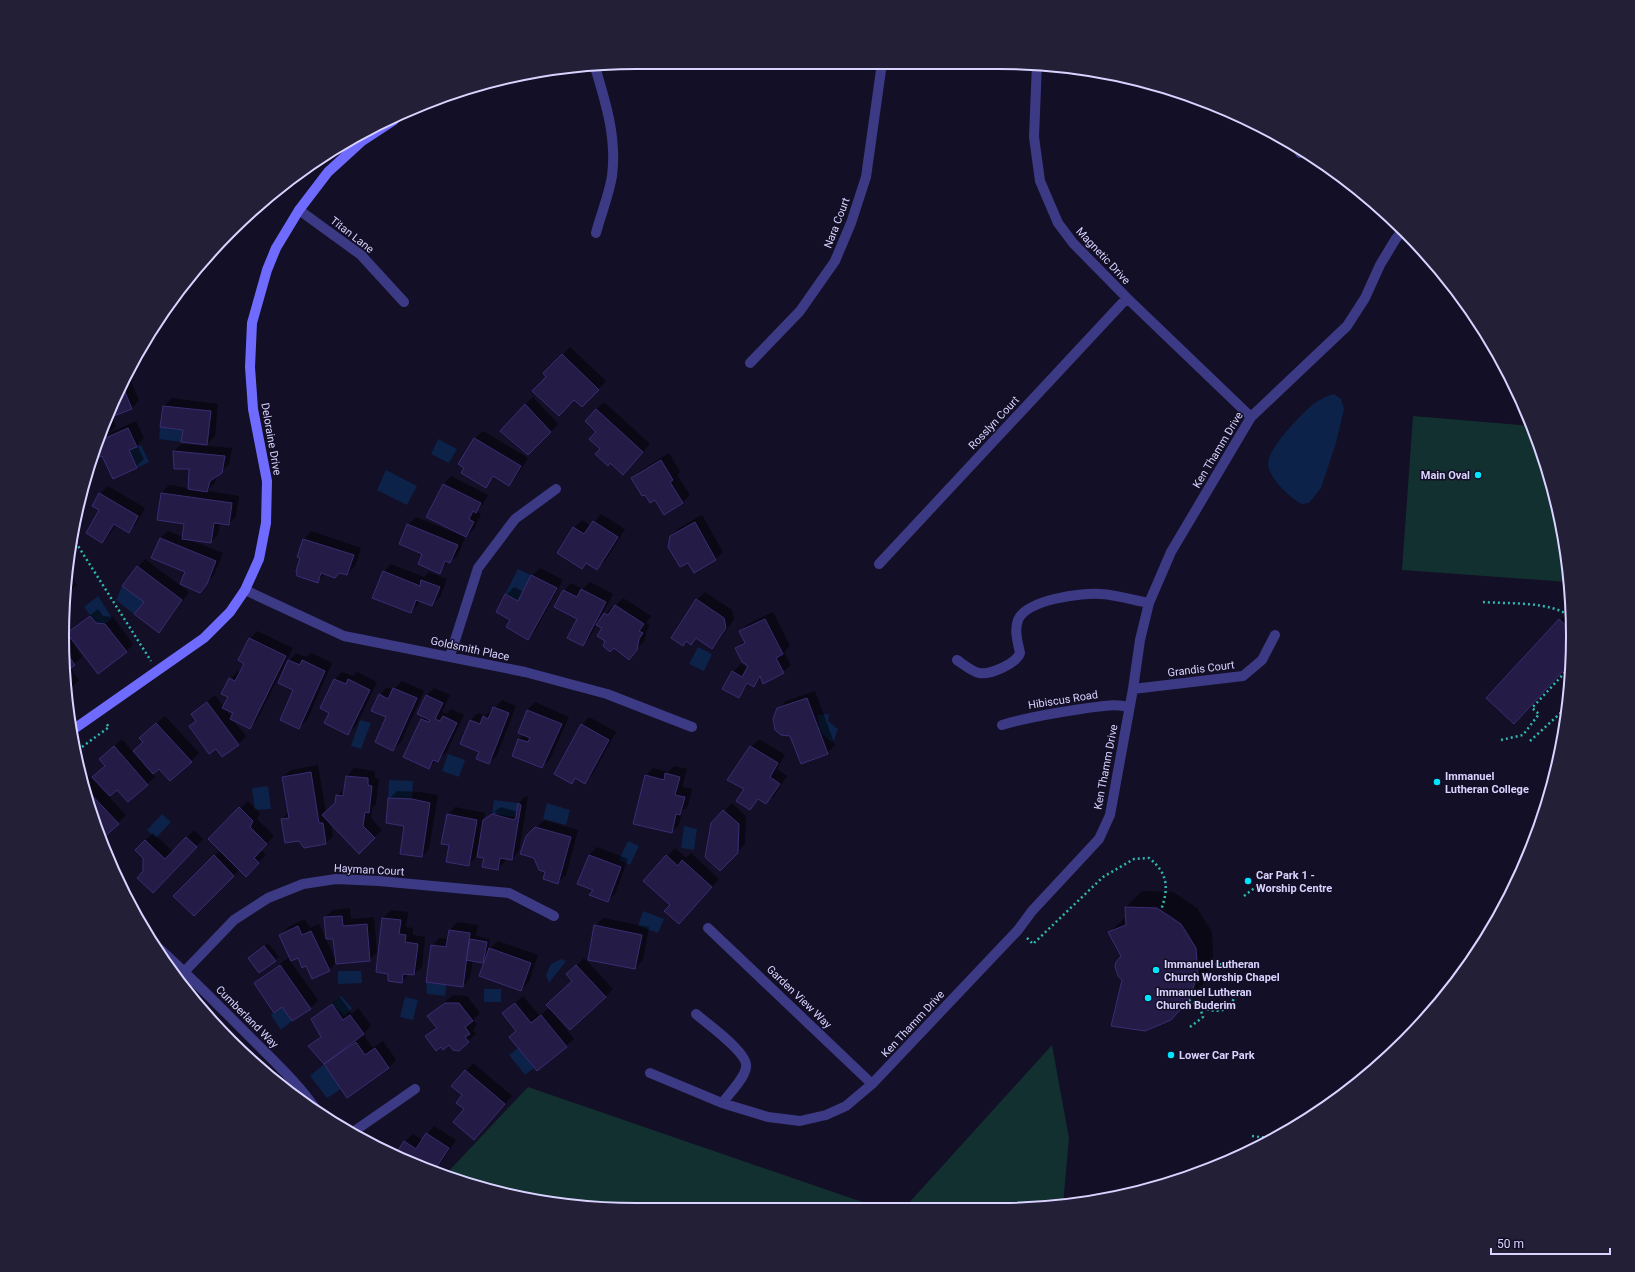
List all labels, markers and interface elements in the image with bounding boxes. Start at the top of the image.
street label: Nara Court [821,195,853,250]
street label: Titan Lane [328,214,376,256]
street label: Magnetic Drive [1073,225,1133,287]
street label: Rosslyn Court [966,393,1022,452]
street label: Deloraine Drive [258,402,284,476]
street label: Ken Thamm Drive [1190,409,1246,490]
place label: Main Oval [1421,469,1470,482]
marker: Main Oval [1473,470,1483,480]
street label: Goldsmith Place [429,634,511,664]
street label: Grandis Court [1167,658,1236,680]
street label: Hibiscus Road [1027,688,1099,712]
street label: Ken Thamm Drive [1091,723,1121,811]
place label: Immanuel Lutheran College [1445,770,1529,796]
marker: Immanuel Lutheran College [1432,777,1442,787]
street label: Hayman Court [333,862,405,878]
place label: Car Park 1 - Worship Centre [1256,869,1332,895]
marker: Car Park 1 - Worship Centre [1243,876,1253,886]
place label: Immanuel Lutheran Church Worship Chapel [1164,958,1280,984]
street label: Garden View Way [764,963,835,1032]
marker: Immanuel Lutheran Church Worship Chapel [1151,965,1161,975]
street label: Cumberland Way [213,983,281,1051]
place label: Immanuel Lutheran Church Buderim [1156,986,1252,1012]
street label: Ken Thamm Drive [879,988,947,1060]
marker: Immanuel Lutheran Church Buderim [1143,993,1153,1003]
place label: Lower Car Park [1179,1049,1255,1062]
marker: Lower Car Park [1166,1050,1176,1060]
scale bar [1491,1230,1610,1256]
text: 50 m [1497,1237,1524,1251]

